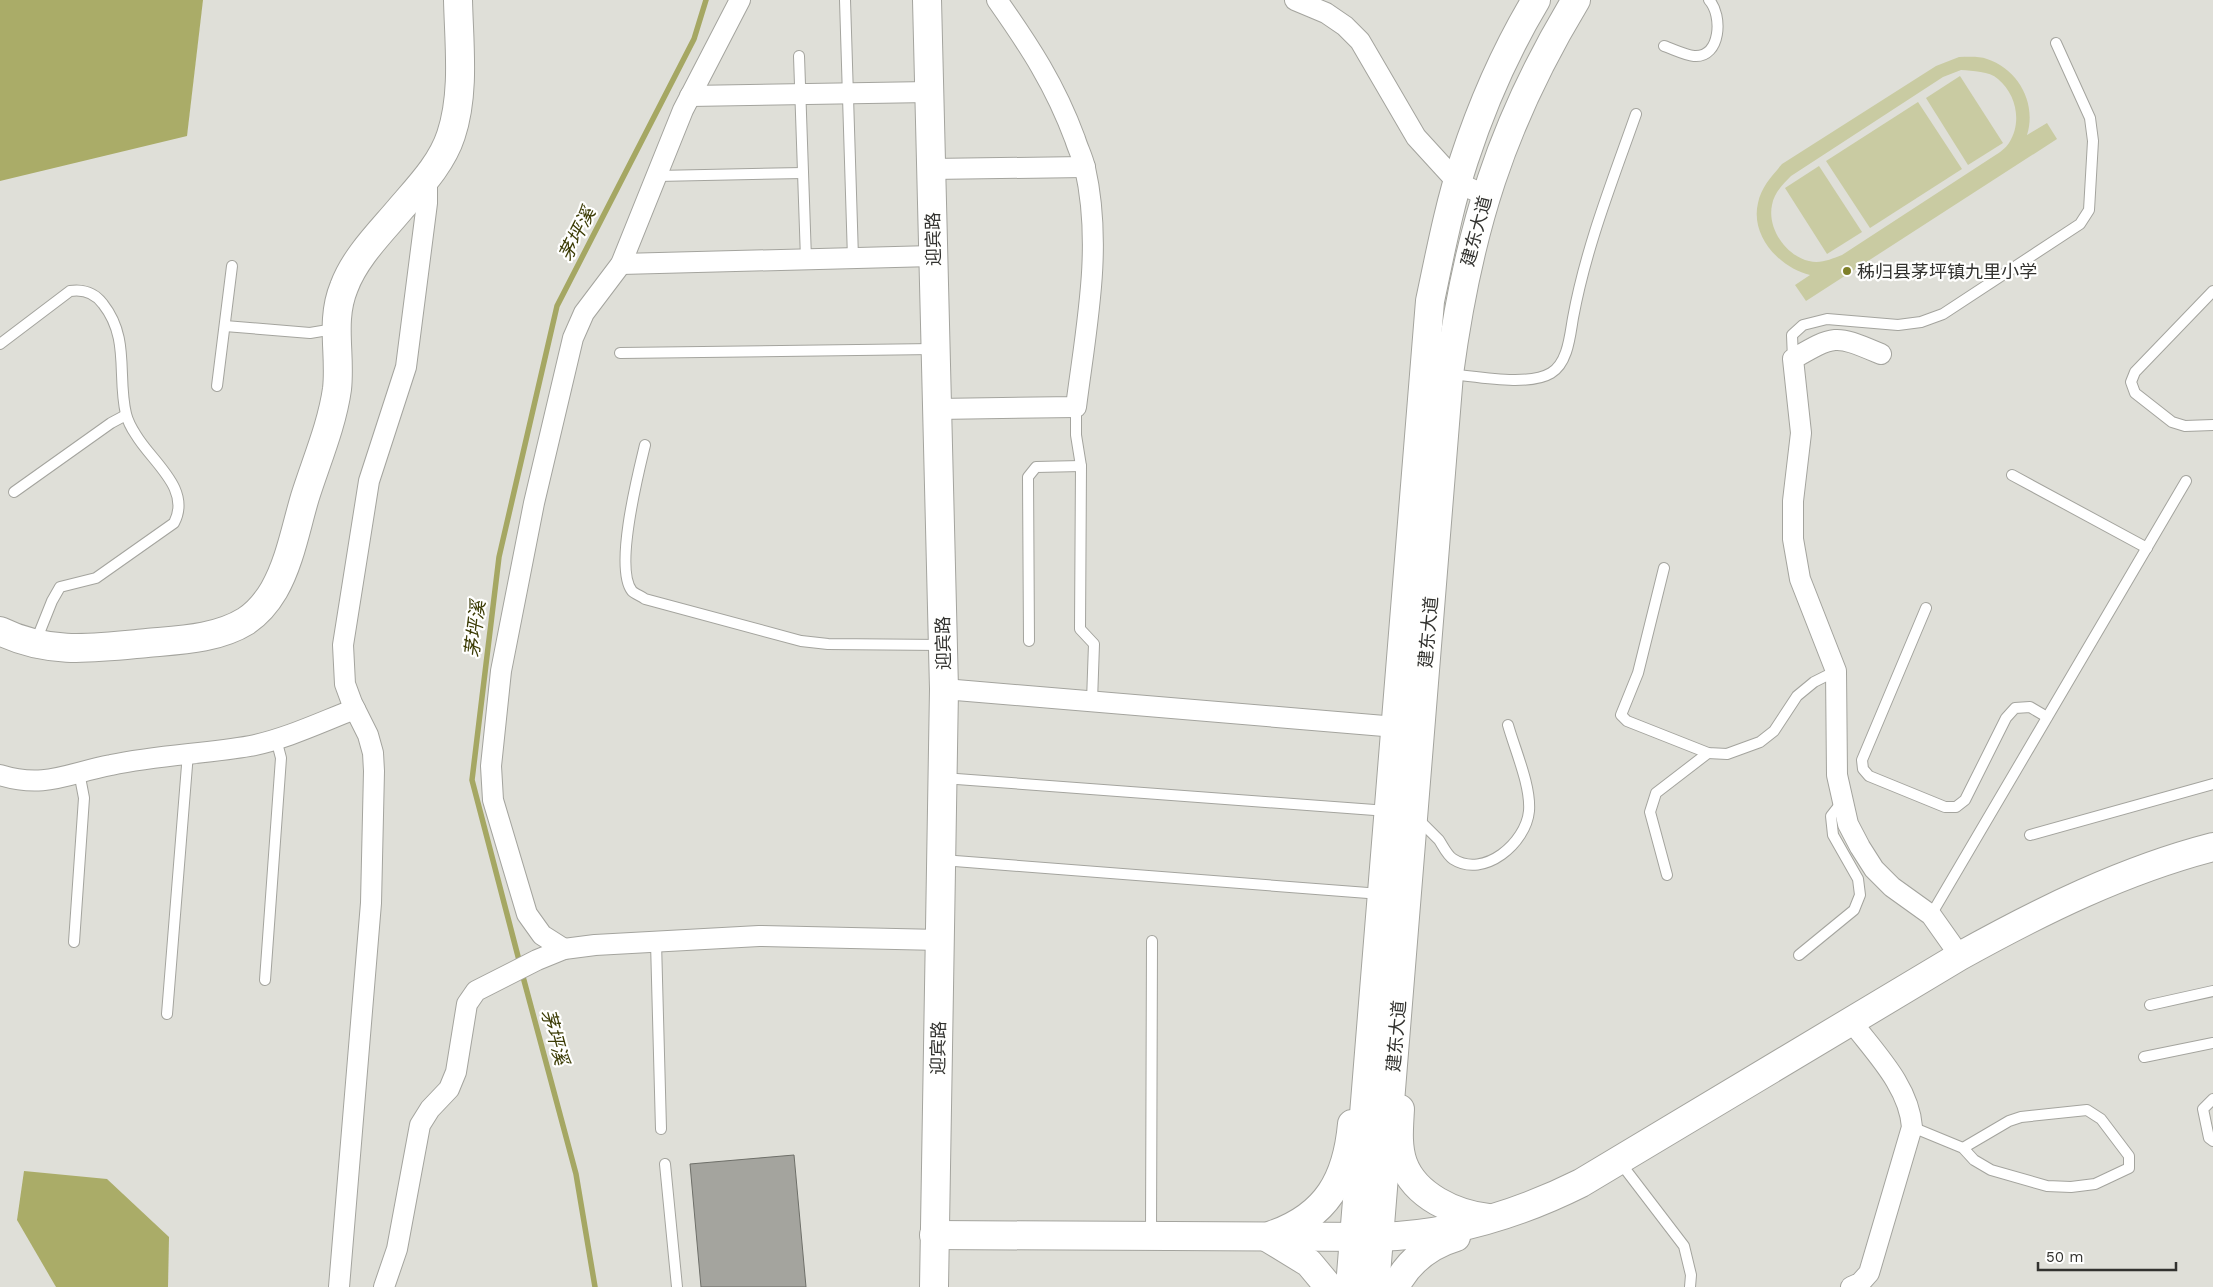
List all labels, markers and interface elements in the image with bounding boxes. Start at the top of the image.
street label: 建东大道 [1457,194,1495,268]
water label: 茅坪溪 [554,202,601,265]
street label: 迎宾路 [922,212,944,266]
place label: 秭归县茅坪镇九里小学 [1857,261,2037,282]
marker: 秭归县茅坪镇九里小学 [1841,265,1853,277]
street label: 建东大道 [1414,595,1442,669]
water label: 茅坪溪 [460,597,490,659]
street label: 迎宾路 [932,616,954,670]
street label: 建东大道 [1382,999,1410,1073]
water label: 茅坪溪 [537,1006,574,1069]
street label: 迎宾路 [927,1021,949,1075]
scale bar [2038,1240,2176,1272]
text: 50 m [2046,1248,2083,1266]

